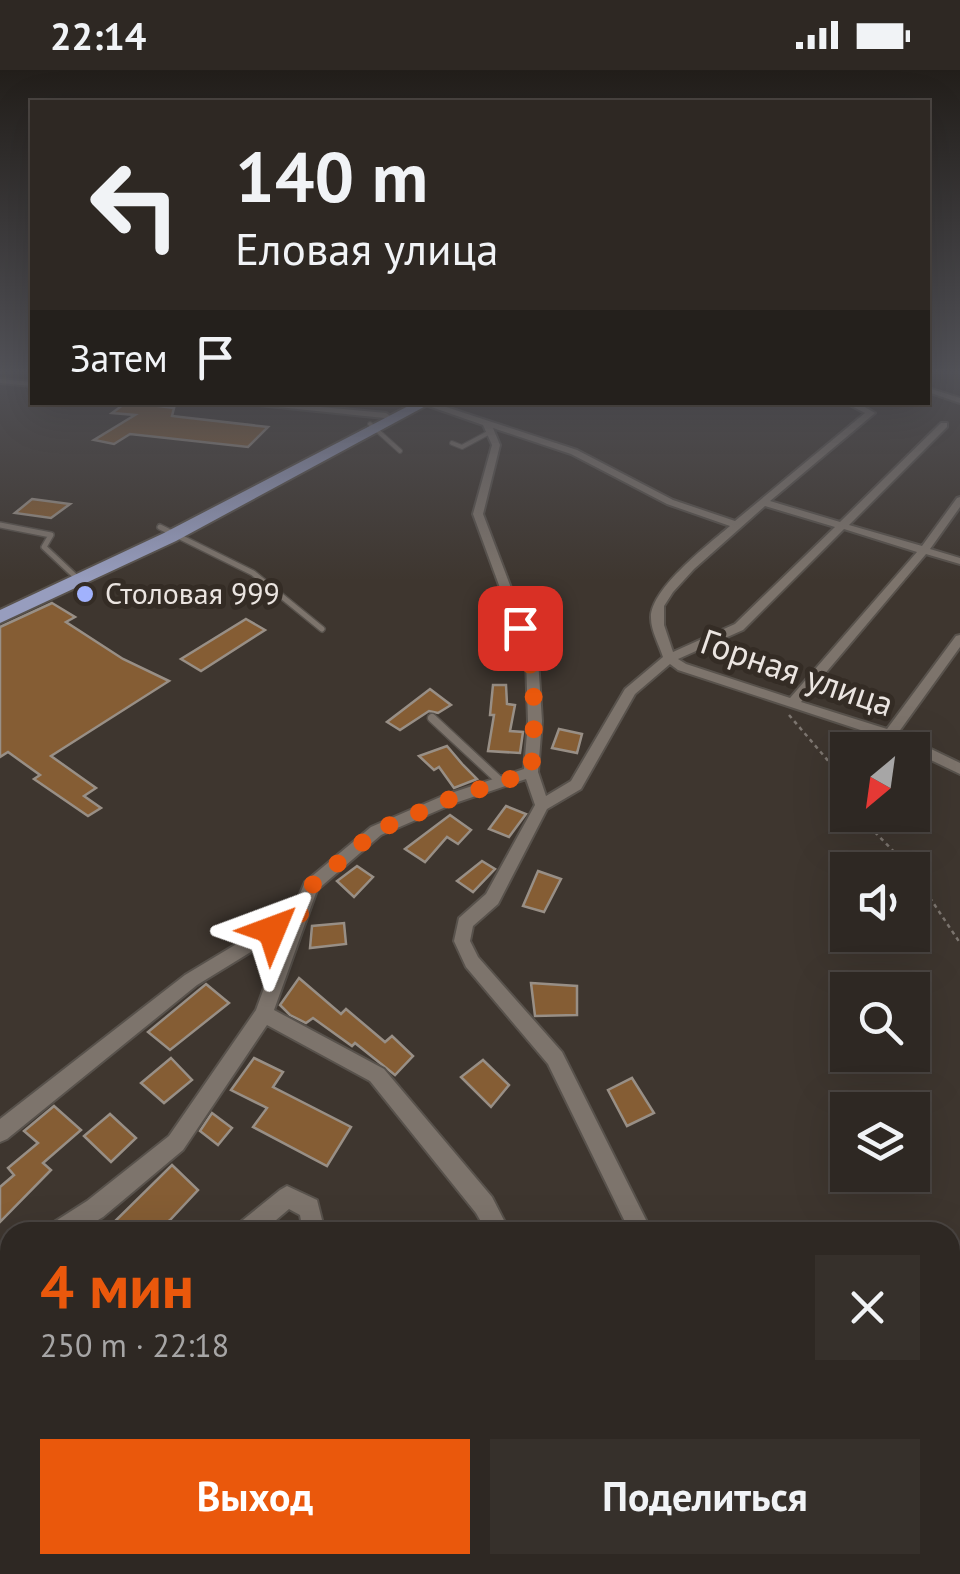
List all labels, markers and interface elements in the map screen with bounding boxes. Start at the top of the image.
text: 22:14 [50,11,146,60]
text: 140 m [235,131,428,221]
icon: left [70,140,200,270]
text: Еловая улица [235,219,499,277]
icon: arrive [188,330,243,385]
text: Затем [70,333,168,382]
place label: Столовая 999 [105,573,280,612]
marker: Столовая 999 [74,583,96,605]
pin [478,586,563,671]
icon: arrive [493,601,548,656]
street label: Горная улица [695,618,900,726]
north arrow [830,732,930,832]
map controls [830,732,930,1192]
button: sound [830,852,930,952]
position arrow [220,878,324,982]
button: search [830,972,930,1072]
button: layers [830,1092,930,1192]
text: 4 мин [40,1247,194,1325]
button: close [815,1255,920,1360]
text: 250 m · 22:18 [40,1324,229,1366]
button: Выход [40,1439,470,1554]
button: Поделиться [490,1439,920,1554]

